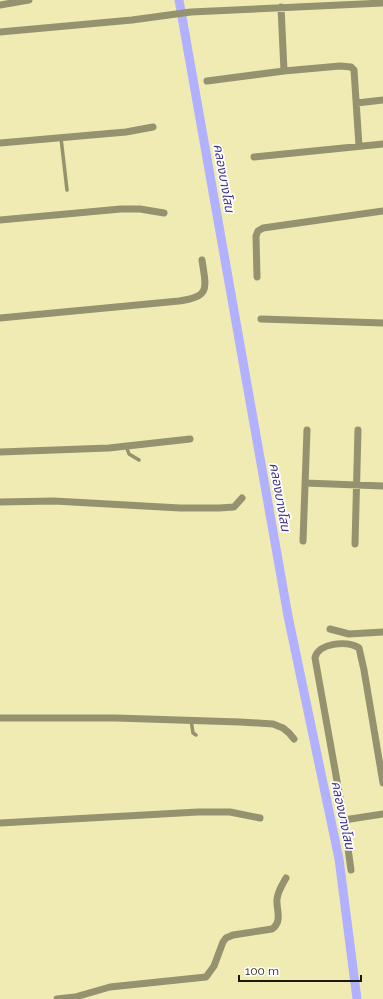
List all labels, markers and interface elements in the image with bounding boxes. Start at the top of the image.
water label: คลองบางโสน [211,143,238,214]
water label: คลองบางโสน [267,462,294,533]
water label: คลองบางโสน [328,780,358,851]
scale bar [239,957,361,983]
text: 100 m [245,964,279,978]

